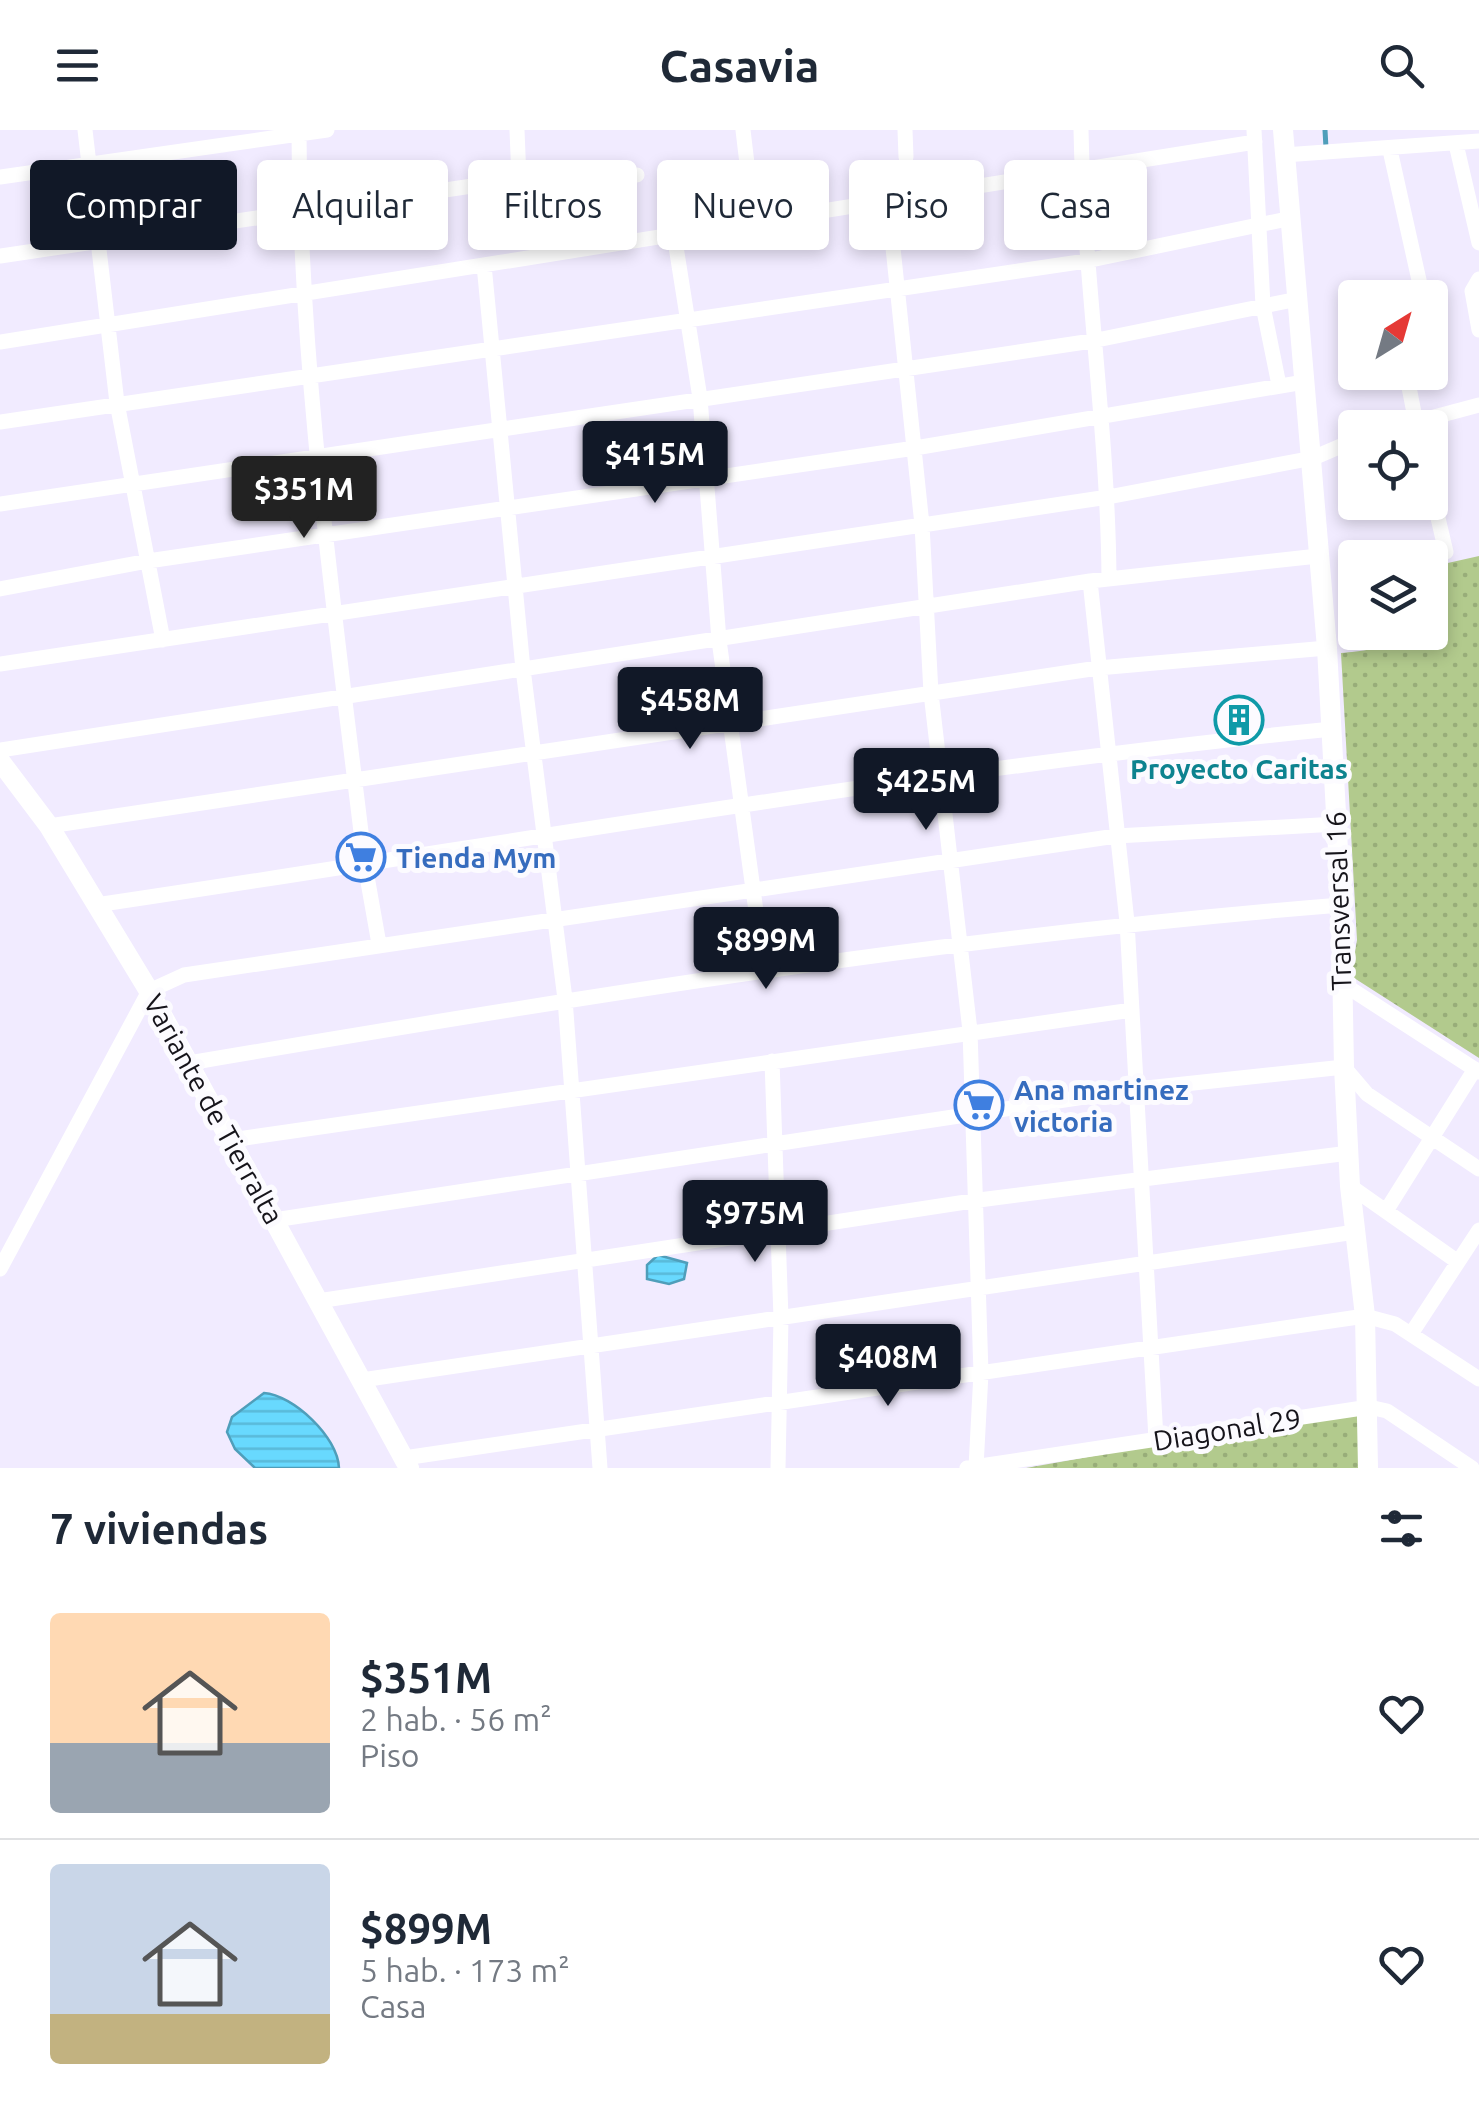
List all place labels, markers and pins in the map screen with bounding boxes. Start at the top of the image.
pin: $415M [585,421,725,506]
pin: $351M [234,456,374,541]
pin: $458M [620,667,760,752]
building icon: Proyecto Caritas [1213,694,1265,746]
pin: $425M [856,748,996,833]
place label: Proyecto Caritas [1130,753,1348,784]
supermarket icon: Tienda Mym [335,831,387,883]
place label: Tienda Mym [396,842,556,873]
pin: $899M [696,907,836,992]
place label: Ana martinez victoria [1014,1074,1189,1137]
supermarket icon: Ana martinez victoria [953,1079,1005,1131]
pin: $975M [685,1180,825,1265]
pin: $408M [818,1324,958,1409]

